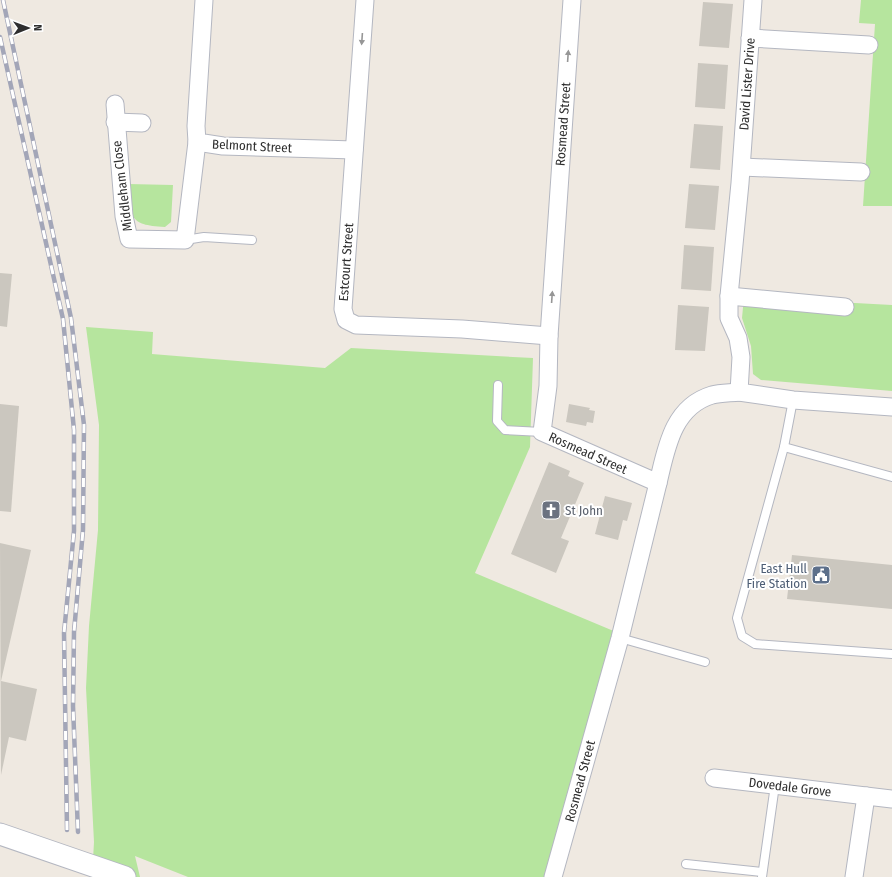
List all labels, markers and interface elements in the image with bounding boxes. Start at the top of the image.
north arrow [8,8,48,48]
text: N [31,24,44,31]
one-way arrow [359,33,366,45]
street label: David Lister Drive [736,37,758,131]
one-way arrow [564,50,571,62]
street label: Rosmead Street [553,81,573,166]
street label: Belmont Street [212,136,293,156]
street label: Middleham Close [109,140,135,232]
street label: Estcourt Street [336,222,356,302]
one-way arrow [548,291,555,303]
street label: Rosmead Street [547,429,630,477]
church icon: St John [540,499,562,521]
place label: St John [565,503,603,518]
place label: East Hull Fire Station [747,561,808,591]
public building icon: East Hull Fire Station [810,564,832,586]
street label: Rosmead Street [562,738,598,823]
street label: Dovedale Grove [748,774,832,800]

